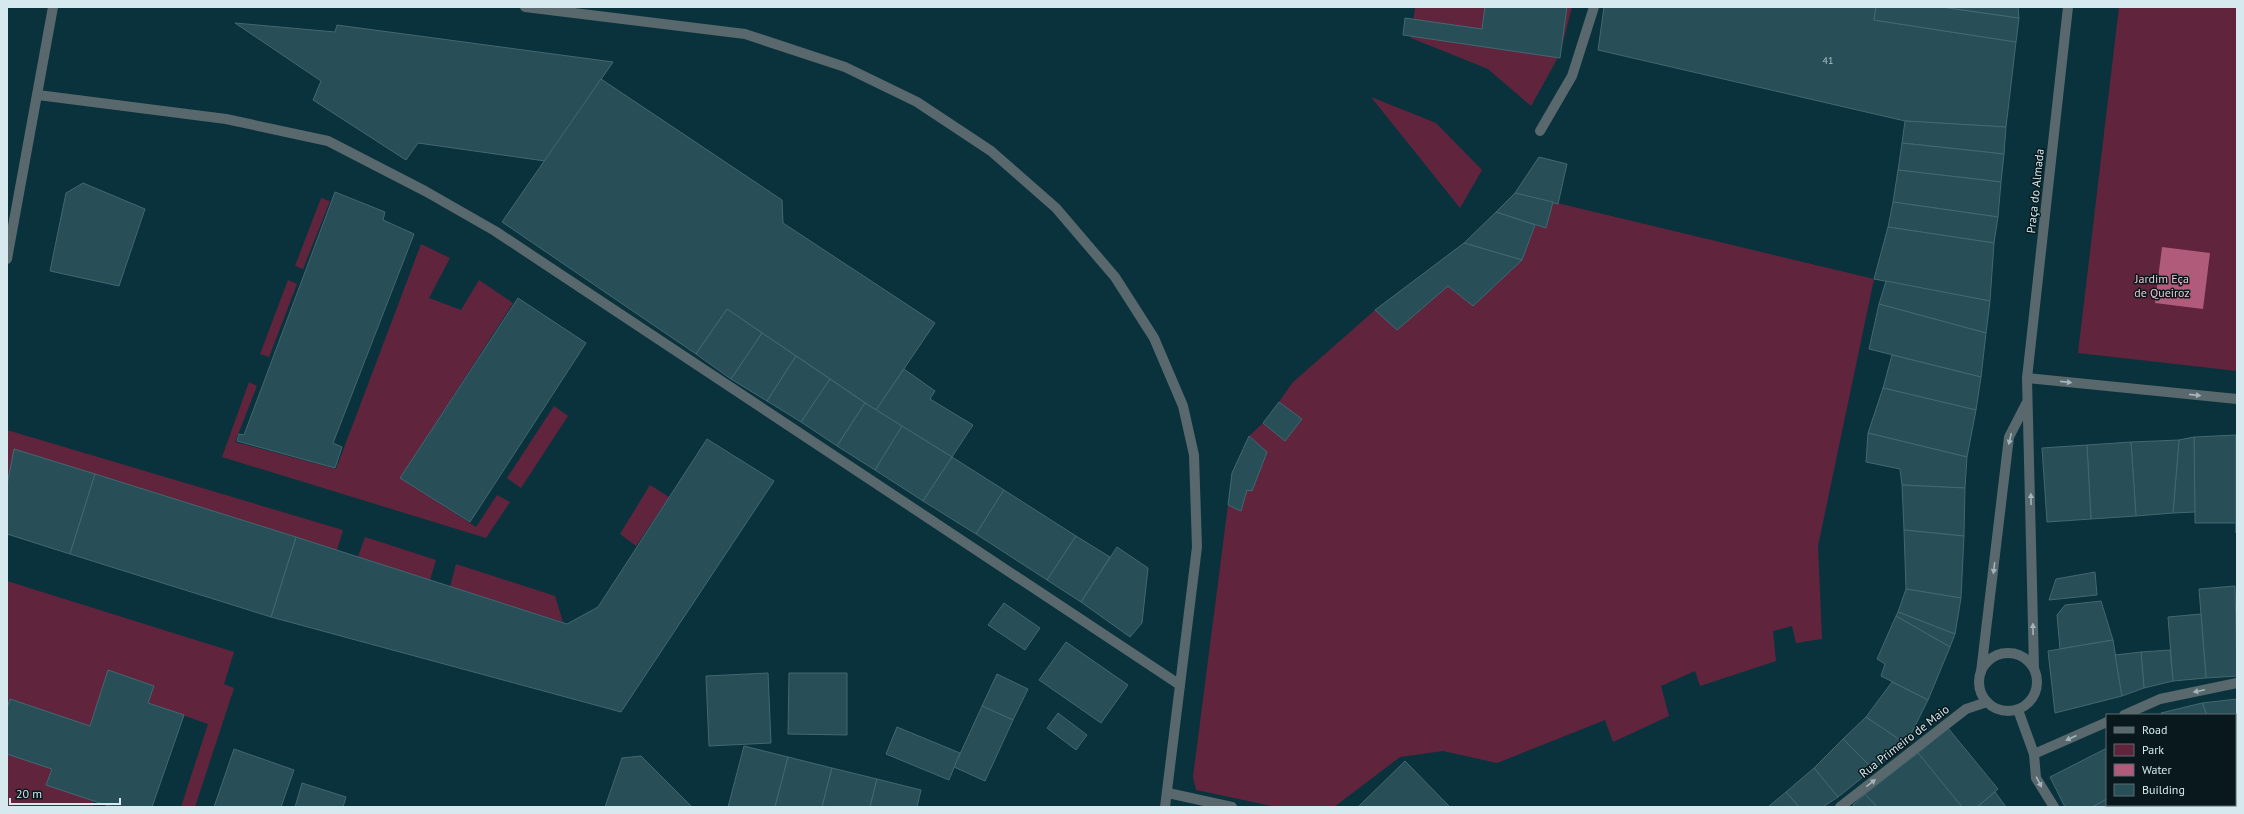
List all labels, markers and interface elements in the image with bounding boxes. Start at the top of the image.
house number: 41 [1823,54,1833,67]
street label: Praça do Almada [2023,148,2047,234]
park label: Jardim Eça de Queiroz [2134,271,2190,300]
one-way arrow [2060,378,2072,385]
one-way arrow [2189,392,2201,398]
one-way arrow [2006,433,2012,446]
one-way arrow [2028,492,2034,505]
one-way arrow [1990,562,1997,574]
one-way arrow [2030,622,2036,635]
one-way arrow [2193,689,2205,695]
street label: Rua Primeiro de Maio [1856,701,1952,781]
legend [2106,714,2236,806]
text: Road [2142,722,2167,737]
one-way arrow [2066,735,2077,741]
text: Park [2142,742,2164,757]
text: Water [2142,762,2172,777]
one-way arrow [2036,776,2042,788]
one-way arrow [1865,779,1876,787]
scale bar [10,780,120,806]
text: Building [2142,782,2185,797]
text: 20 m [16,786,42,801]

